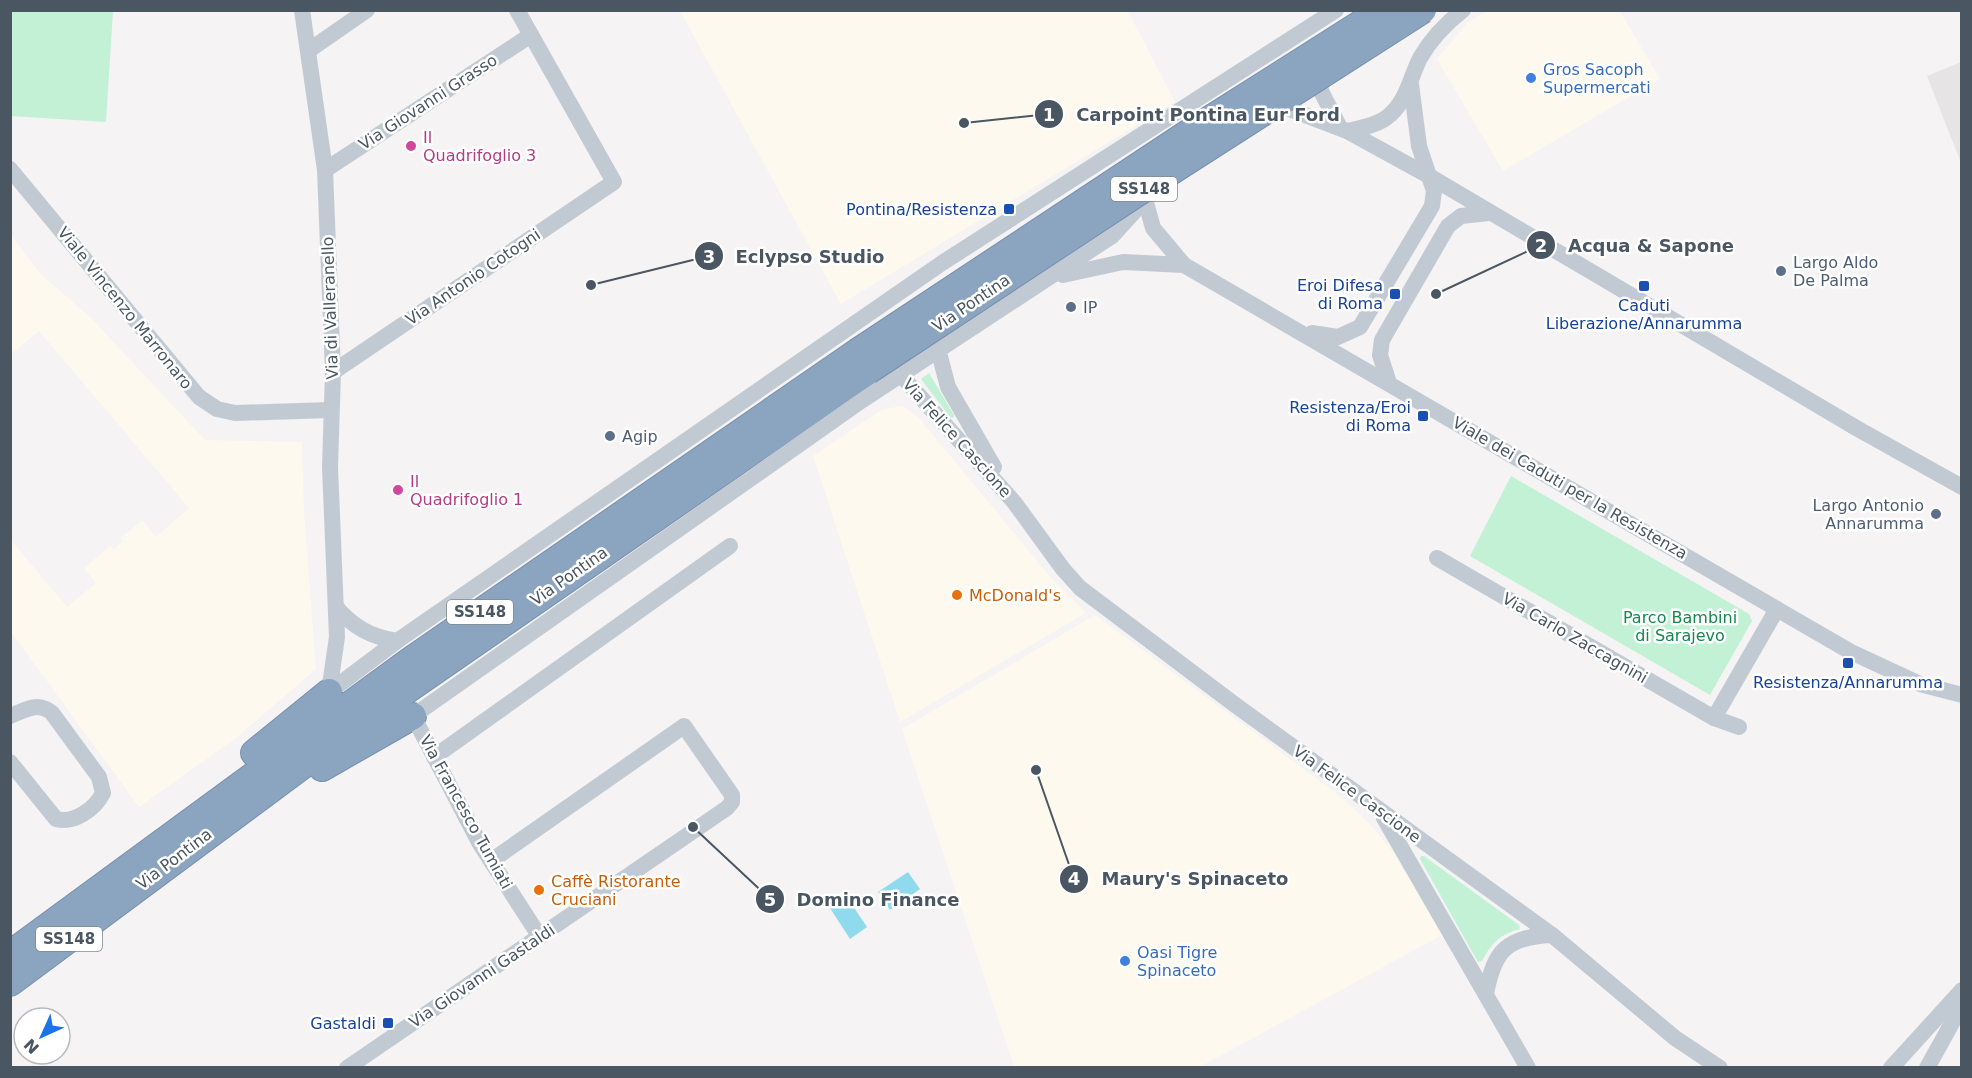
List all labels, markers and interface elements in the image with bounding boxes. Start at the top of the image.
street label: Via Giovanni Grasso [355,50,501,154]
place label: Gros Sacoph Supermercati [1543,60,1651,97]
marker: Gros Sacoph Supermercati [1524,71,1538,85]
callout: Carpoint Pontina Eur Ford [1034,96,1352,132]
text: 1 [1043,104,1055,125]
text: Carpoint Pontina Eur Ford [1076,104,1340,125]
place label: Il Quadrifoglio 3 [423,128,536,165]
marker: Il Quadrifoglio 3 [404,139,418,153]
road number: SS148 [1111,177,1177,201]
place label: Pontina/Resistenza [846,200,997,219]
marker: Pontina/Resistenza [1002,202,1016,216]
street label: Viale Vincenzo Marronaro [54,223,196,393]
street label: Via Antonio Cotogni [402,225,544,329]
callout: Acqua & Sapone [1526,227,1746,263]
text: 2 [1535,235,1547,256]
text: Acqua & Sapone [1568,235,1734,256]
street label: Via di Valleranello [318,236,342,380]
callout: Eclypso Studio [694,238,896,274]
text: 3 [703,246,715,267]
text: Eclypso Studio [736,246,884,267]
place label: Largo Aldo De Palma [1793,253,1878,290]
marker: Largo Aldo De Palma [1774,264,1788,278]
street label: Via Pontina [929,270,1013,336]
place label: Eroi Difesa di Roma [1297,276,1383,313]
marker: Caduti Liberazione/Annarumma [1637,279,1651,293]
marker: Eroi Difesa di Roma [1388,287,1402,301]
place label: Caduti Liberazione/Annarumma [1546,296,1742,333]
place label: IP [1083,298,1098,317]
marker: IP [1064,300,1078,314]
street label: Via Felice Cascione [899,375,1015,501]
place label: Resistenza/Eroi di Roma [1289,398,1411,435]
marker: Resistenza/Eroi di Roma [1416,409,1430,423]
street label: Viale dei Caduti per la Resistenza [1449,413,1691,563]
place label: Agip [622,427,658,446]
marker: Agip [603,429,617,443]
place label: Il Quadrifoglio 1 [410,472,523,509]
marker: Il Quadrifoglio 1 [391,483,405,497]
place label: Largo Antonio Annarumma [1812,496,1924,533]
marker: Largo Antonio Annarumma [1929,507,1943,521]
street label: Via Pontina [527,543,611,609]
place label: McDonald's [969,586,1061,605]
marker: McDonald's [950,588,964,602]
street label: Via Carlo Zaccagnini [1499,589,1651,687]
road number: SS148 [447,600,513,624]
park label: Parco Bambini di Sarajevo [1623,608,1737,645]
marker: Resistenza/Annarumma [1841,656,1855,670]
place label: Resistenza/Annarumma [1753,673,1943,692]
street label: Via Francesco Tumiati [416,732,516,892]
street label: Via Felice Cascione [1290,741,1424,847]
street label: Via Pontina [133,824,215,894]
callout: Maury's Spinaceto [1059,861,1300,897]
text: 4 [1068,868,1080,889]
text: Maury's Spinaceto [1102,868,1288,889]
place label: Caffè Ristorante Cruciani [551,872,681,909]
callout: Domino Finance [755,881,971,917]
marker: Caffè Ristorante Cruciani [532,883,546,897]
text: 5 [764,889,776,910]
text: Domino Finance [797,889,959,910]
street label: Via Giovanni Gastaldi [406,920,558,1032]
road number: SS148 [36,927,102,951]
place label: Oasi Tigre Spinaceto [1137,943,1217,980]
marker: Oasi Tigre Spinaceto [1118,954,1132,968]
north arrow [12,1006,72,1066]
place label: Gastaldi [310,1014,376,1033]
marker: Gastaldi [381,1016,395,1030]
text: N [20,1035,43,1058]

